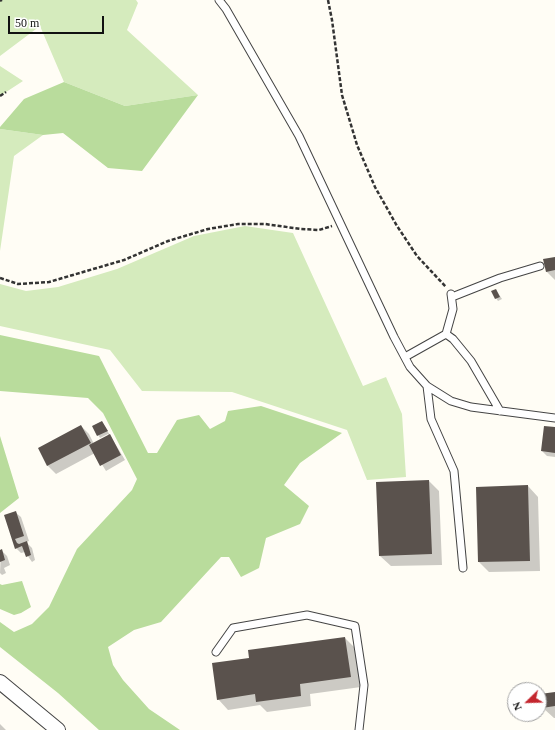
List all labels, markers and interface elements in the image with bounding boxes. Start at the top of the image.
scale bar [10,8,106,34]
text: 50 m [15,16,39,30]
north arrow [507,682,547,722]
text: N [510,700,524,712]

